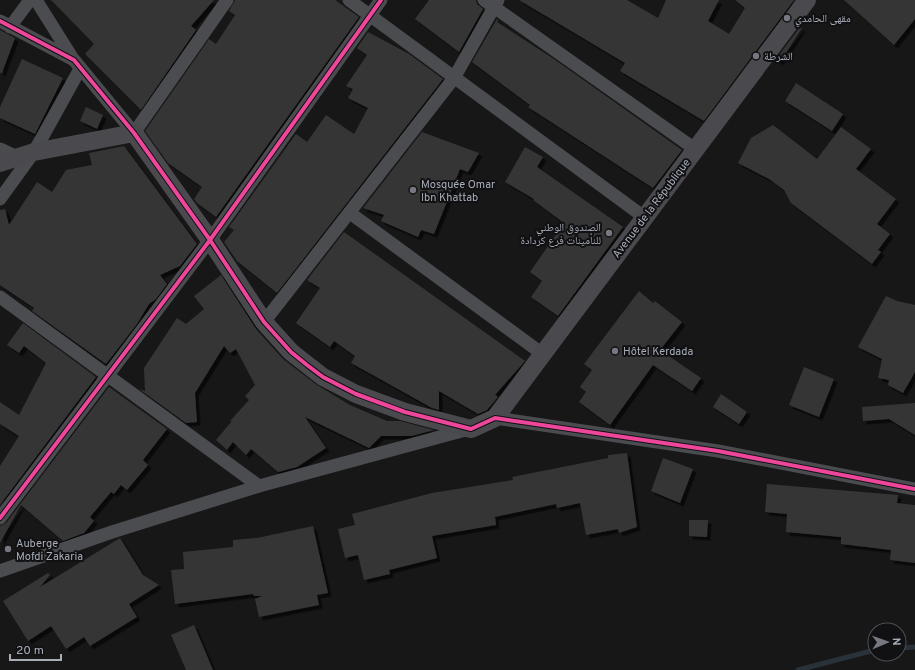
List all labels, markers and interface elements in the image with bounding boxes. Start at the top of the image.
place label: مقهى الحامدي [795,12,851,27]
marker: مقهى الحامدي [782,13,792,23]
place label: الشرطة [764,50,793,64]
marker: الشرطة [751,51,761,61]
street label: Avenue de la République [610,156,694,261]
place label: Mosquée Omar Ibn Khattab [421,178,496,205]
marker: Mosquée Omar Ibn Khattab [408,185,418,195]
place label: الصندوق الوطني للنأمينات فرع كردادة [520,221,601,248]
marker: الصندوق الوطني للنأمينات فرع كردادة [604,228,614,238]
place label: Hôtel Kerdada [623,345,693,359]
marker: Hôtel Kerdada [610,346,620,356]
place label: Auberge Mofdi Zakaria [16,537,83,564]
marker: Auberge Mofdi Zakaria [3,544,13,554]
north arrow [867,622,907,662]
scale bar [10,636,61,662]
text: N [889,637,903,646]
text: 20 m [16,643,44,659]

